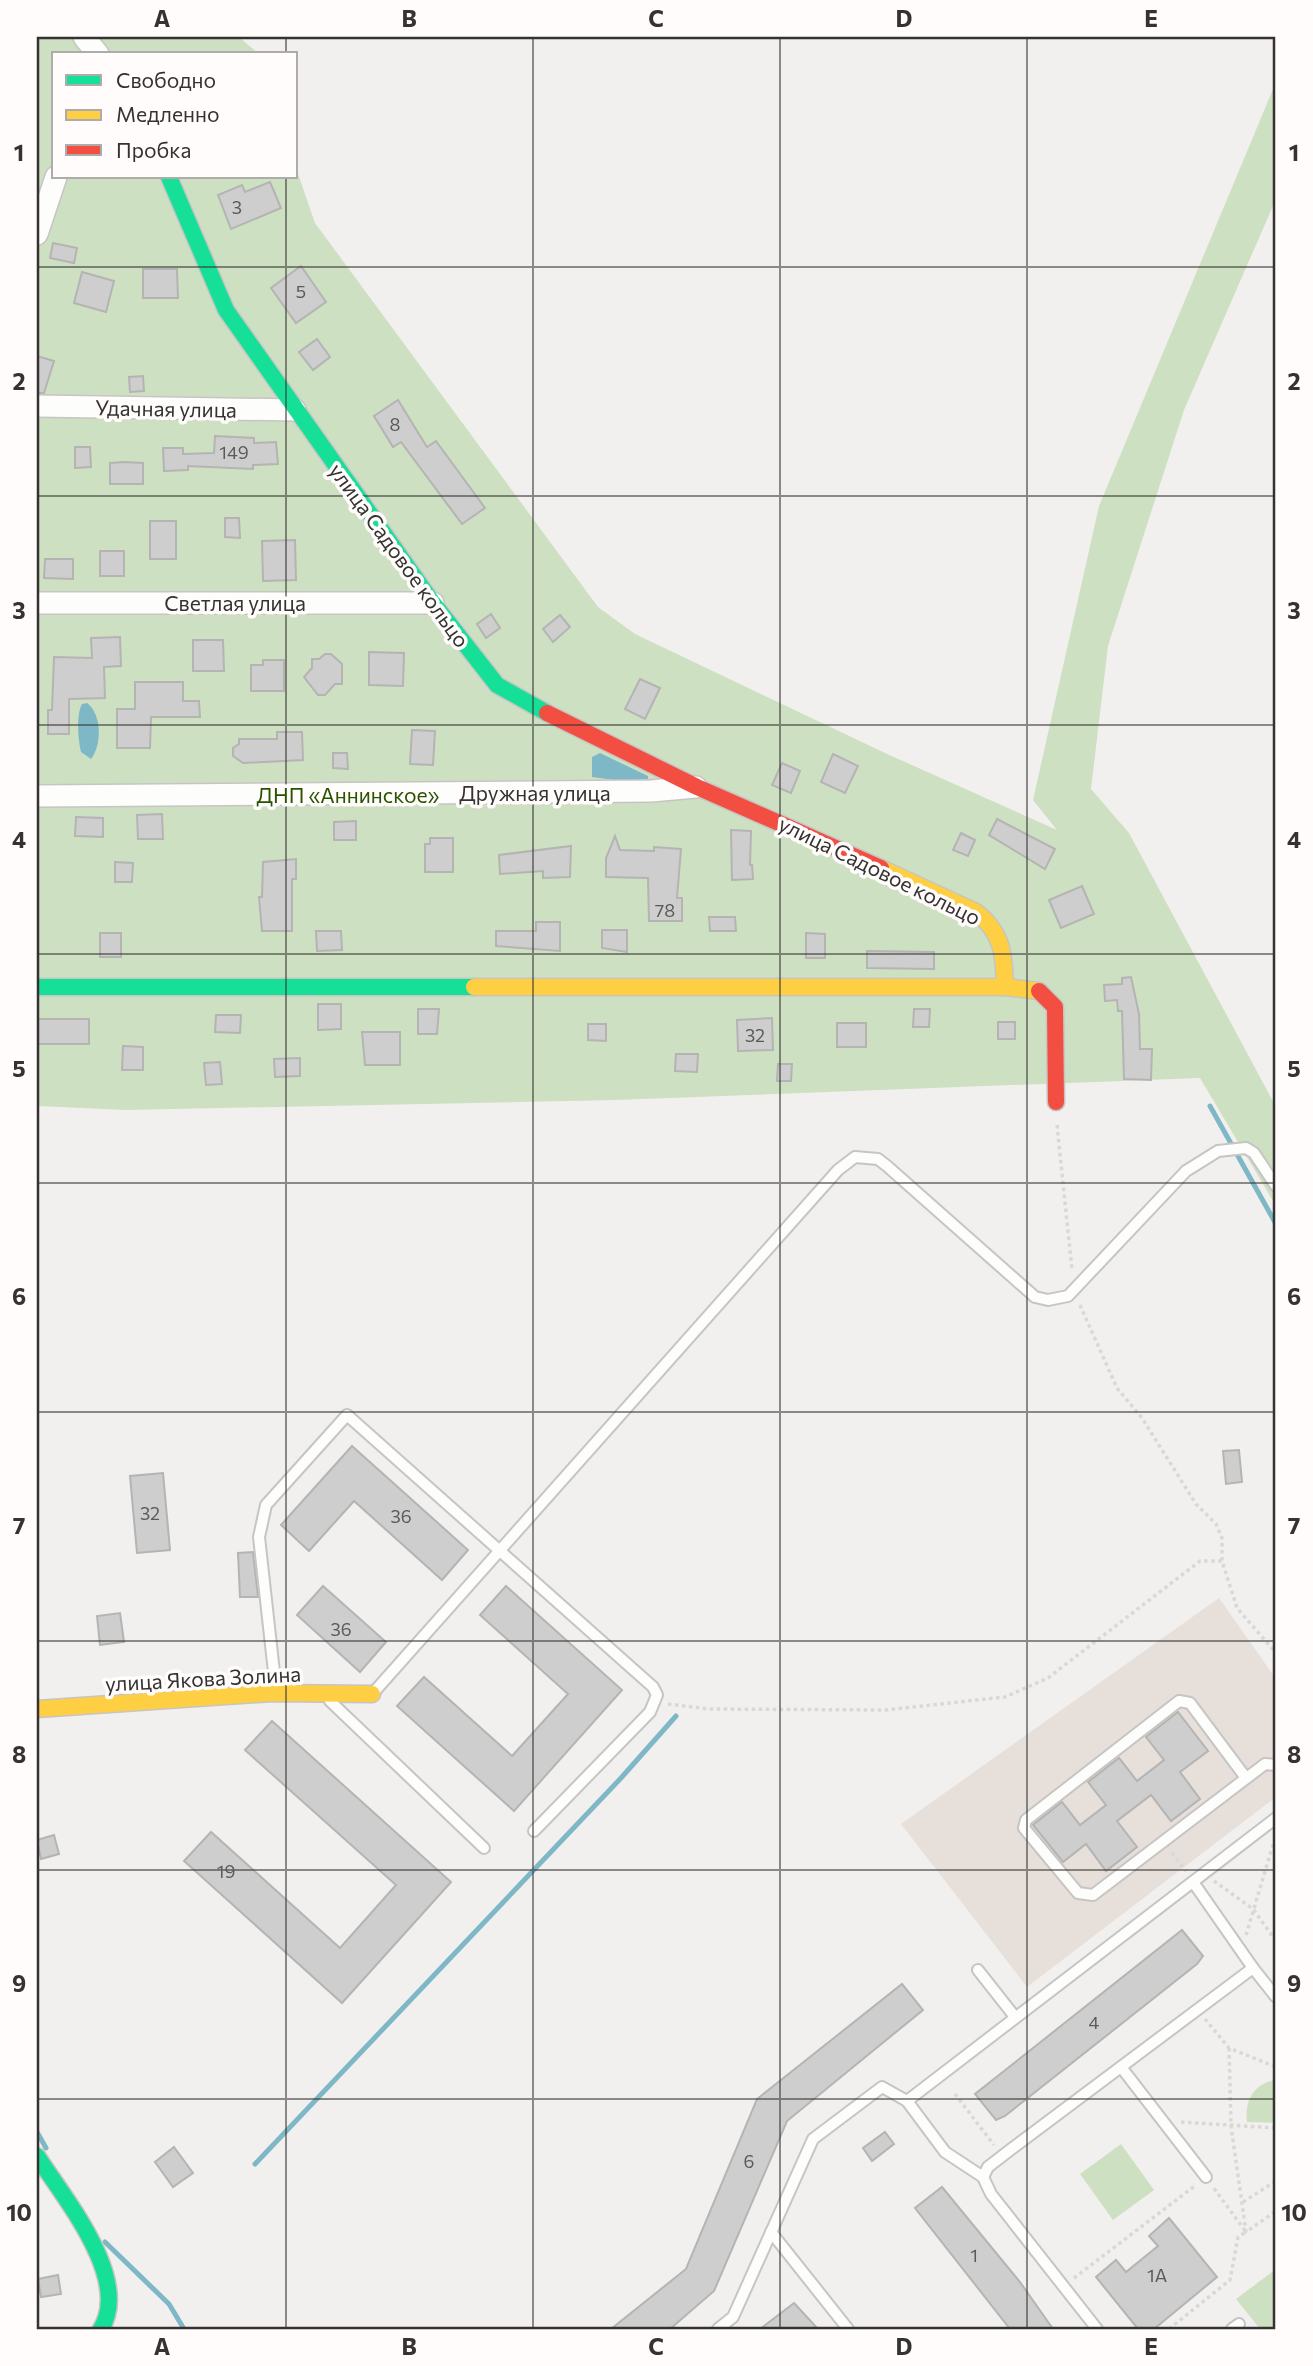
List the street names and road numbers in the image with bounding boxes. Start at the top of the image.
street label: Удачная улица [95,394,237,422]
street label: улица Садовое кольцо [325,458,475,652]
street label: Светлая улица [164,590,306,615]
street label: Дружная улица [459,780,611,805]
street label: улица Садовое кольцо [775,810,985,930]
street label: улица Якова Золина [104,1660,302,1696]

